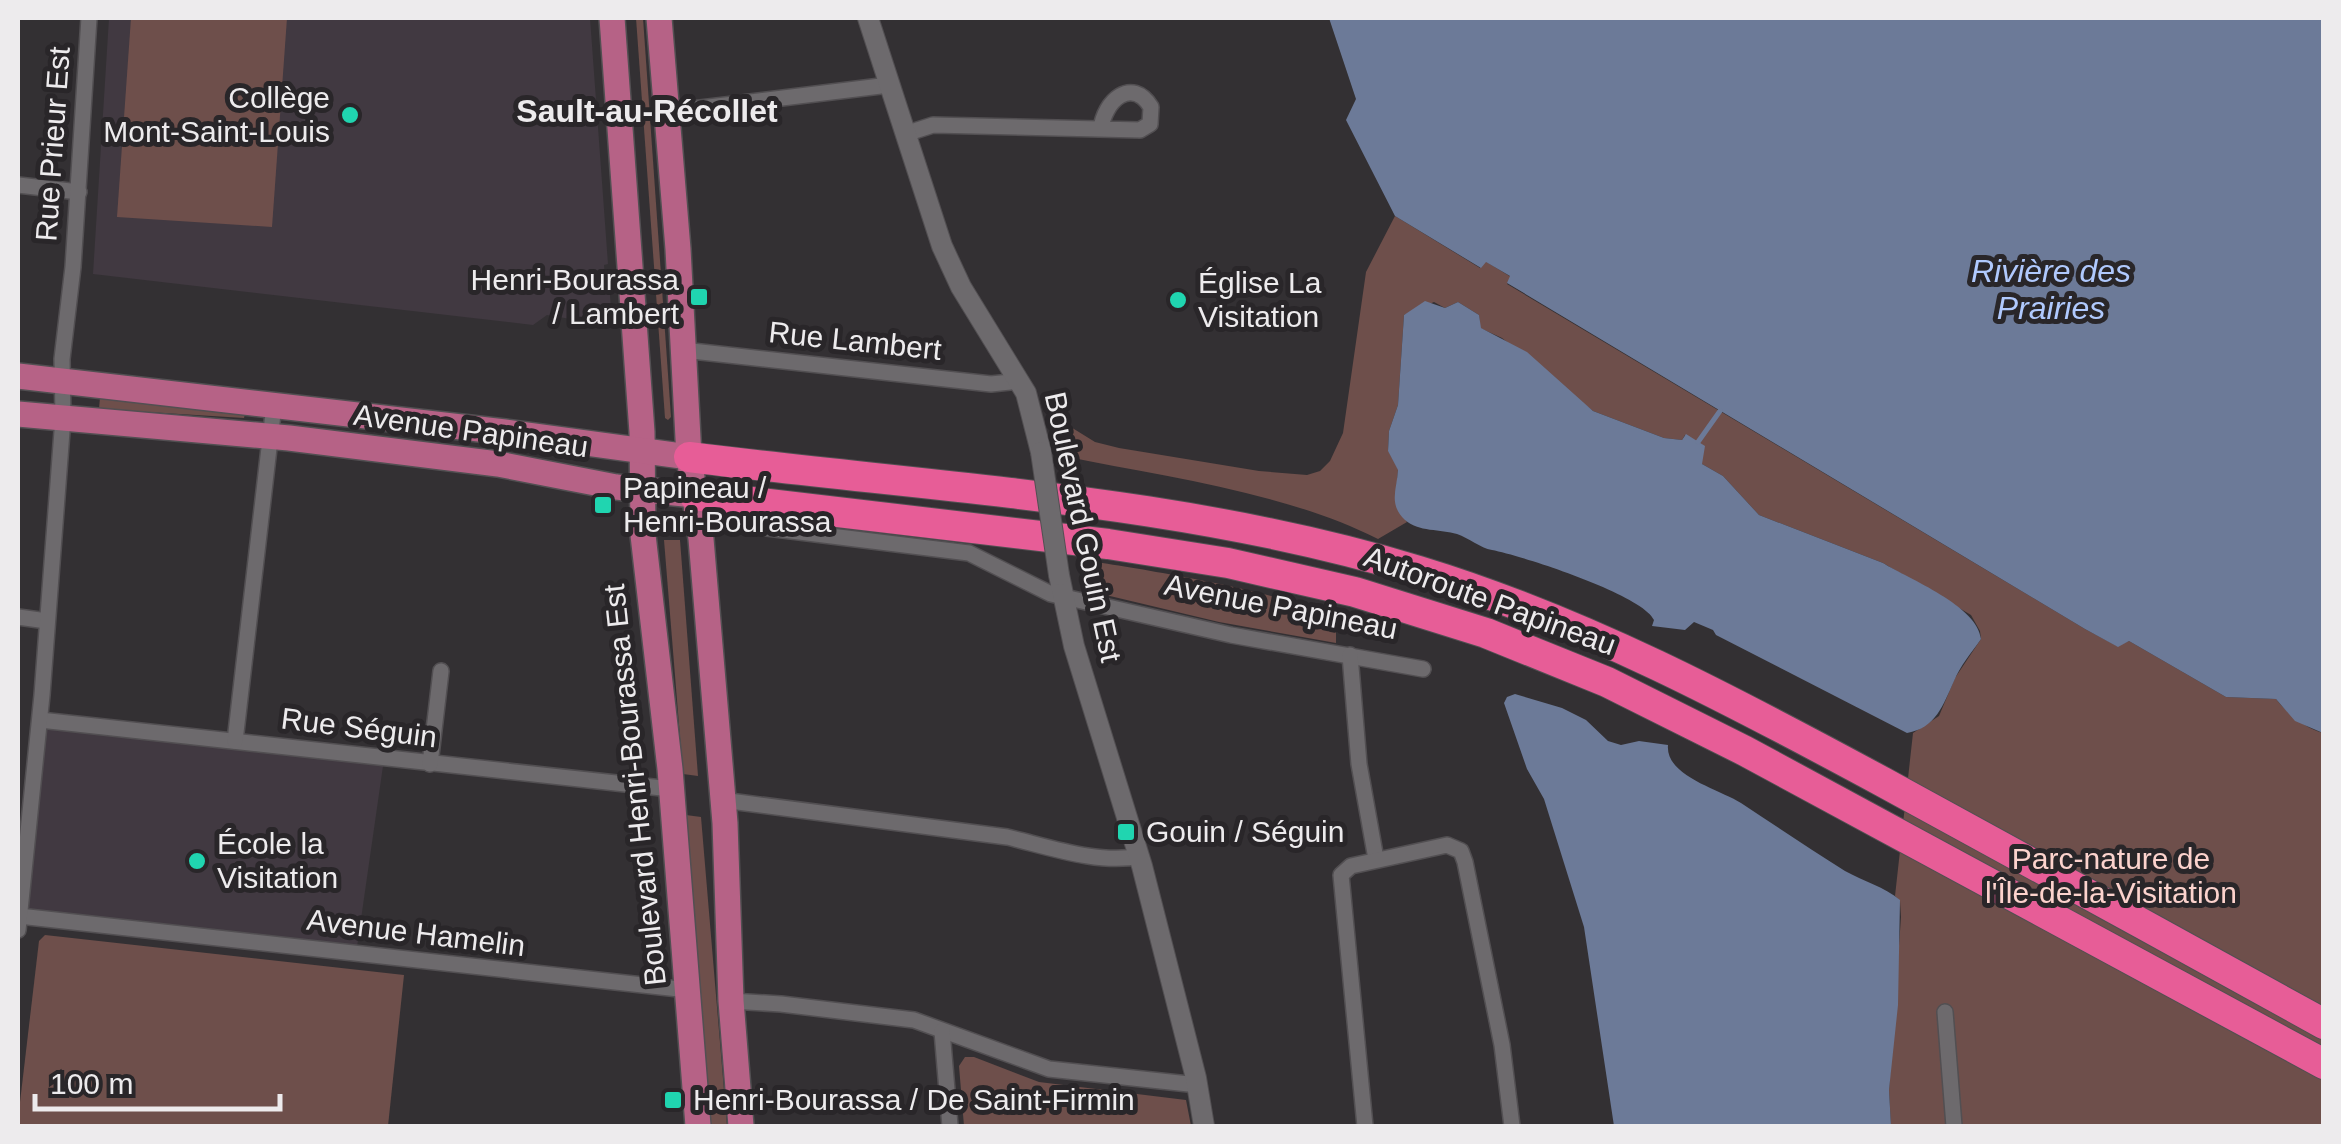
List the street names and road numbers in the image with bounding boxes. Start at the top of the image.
street label: Rue Prieur Est [29,45,76,242]
street label: Rue Lambert [767,315,944,366]
street label: Boulevard Gouin Est [1039,389,1128,666]
street label: Avenue Papineau [352,398,590,463]
street label: Autoroute Papineau [1360,540,1620,661]
street label: Avenue Papineau [1162,568,1400,645]
street label: Boulevard Henri-Bourassa Est [597,582,672,987]
street label: Rue Séguin [279,702,439,753]
street label: Avenue Hamelin [305,903,527,962]

